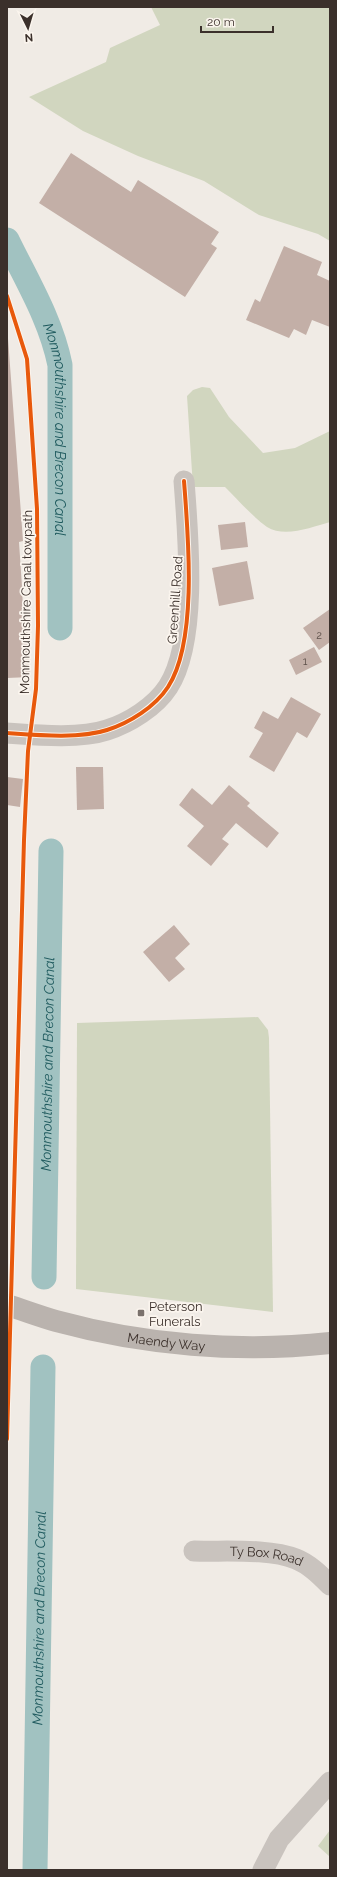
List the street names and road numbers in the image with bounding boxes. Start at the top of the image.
street label: Monmouthshire Canal towpath [17,510,35,694]
street label: Greenhill Road [164,556,186,644]
street label: Maendy Way [126,1329,206,1353]
street label: Ty Box Road [230,1544,306,1569]

